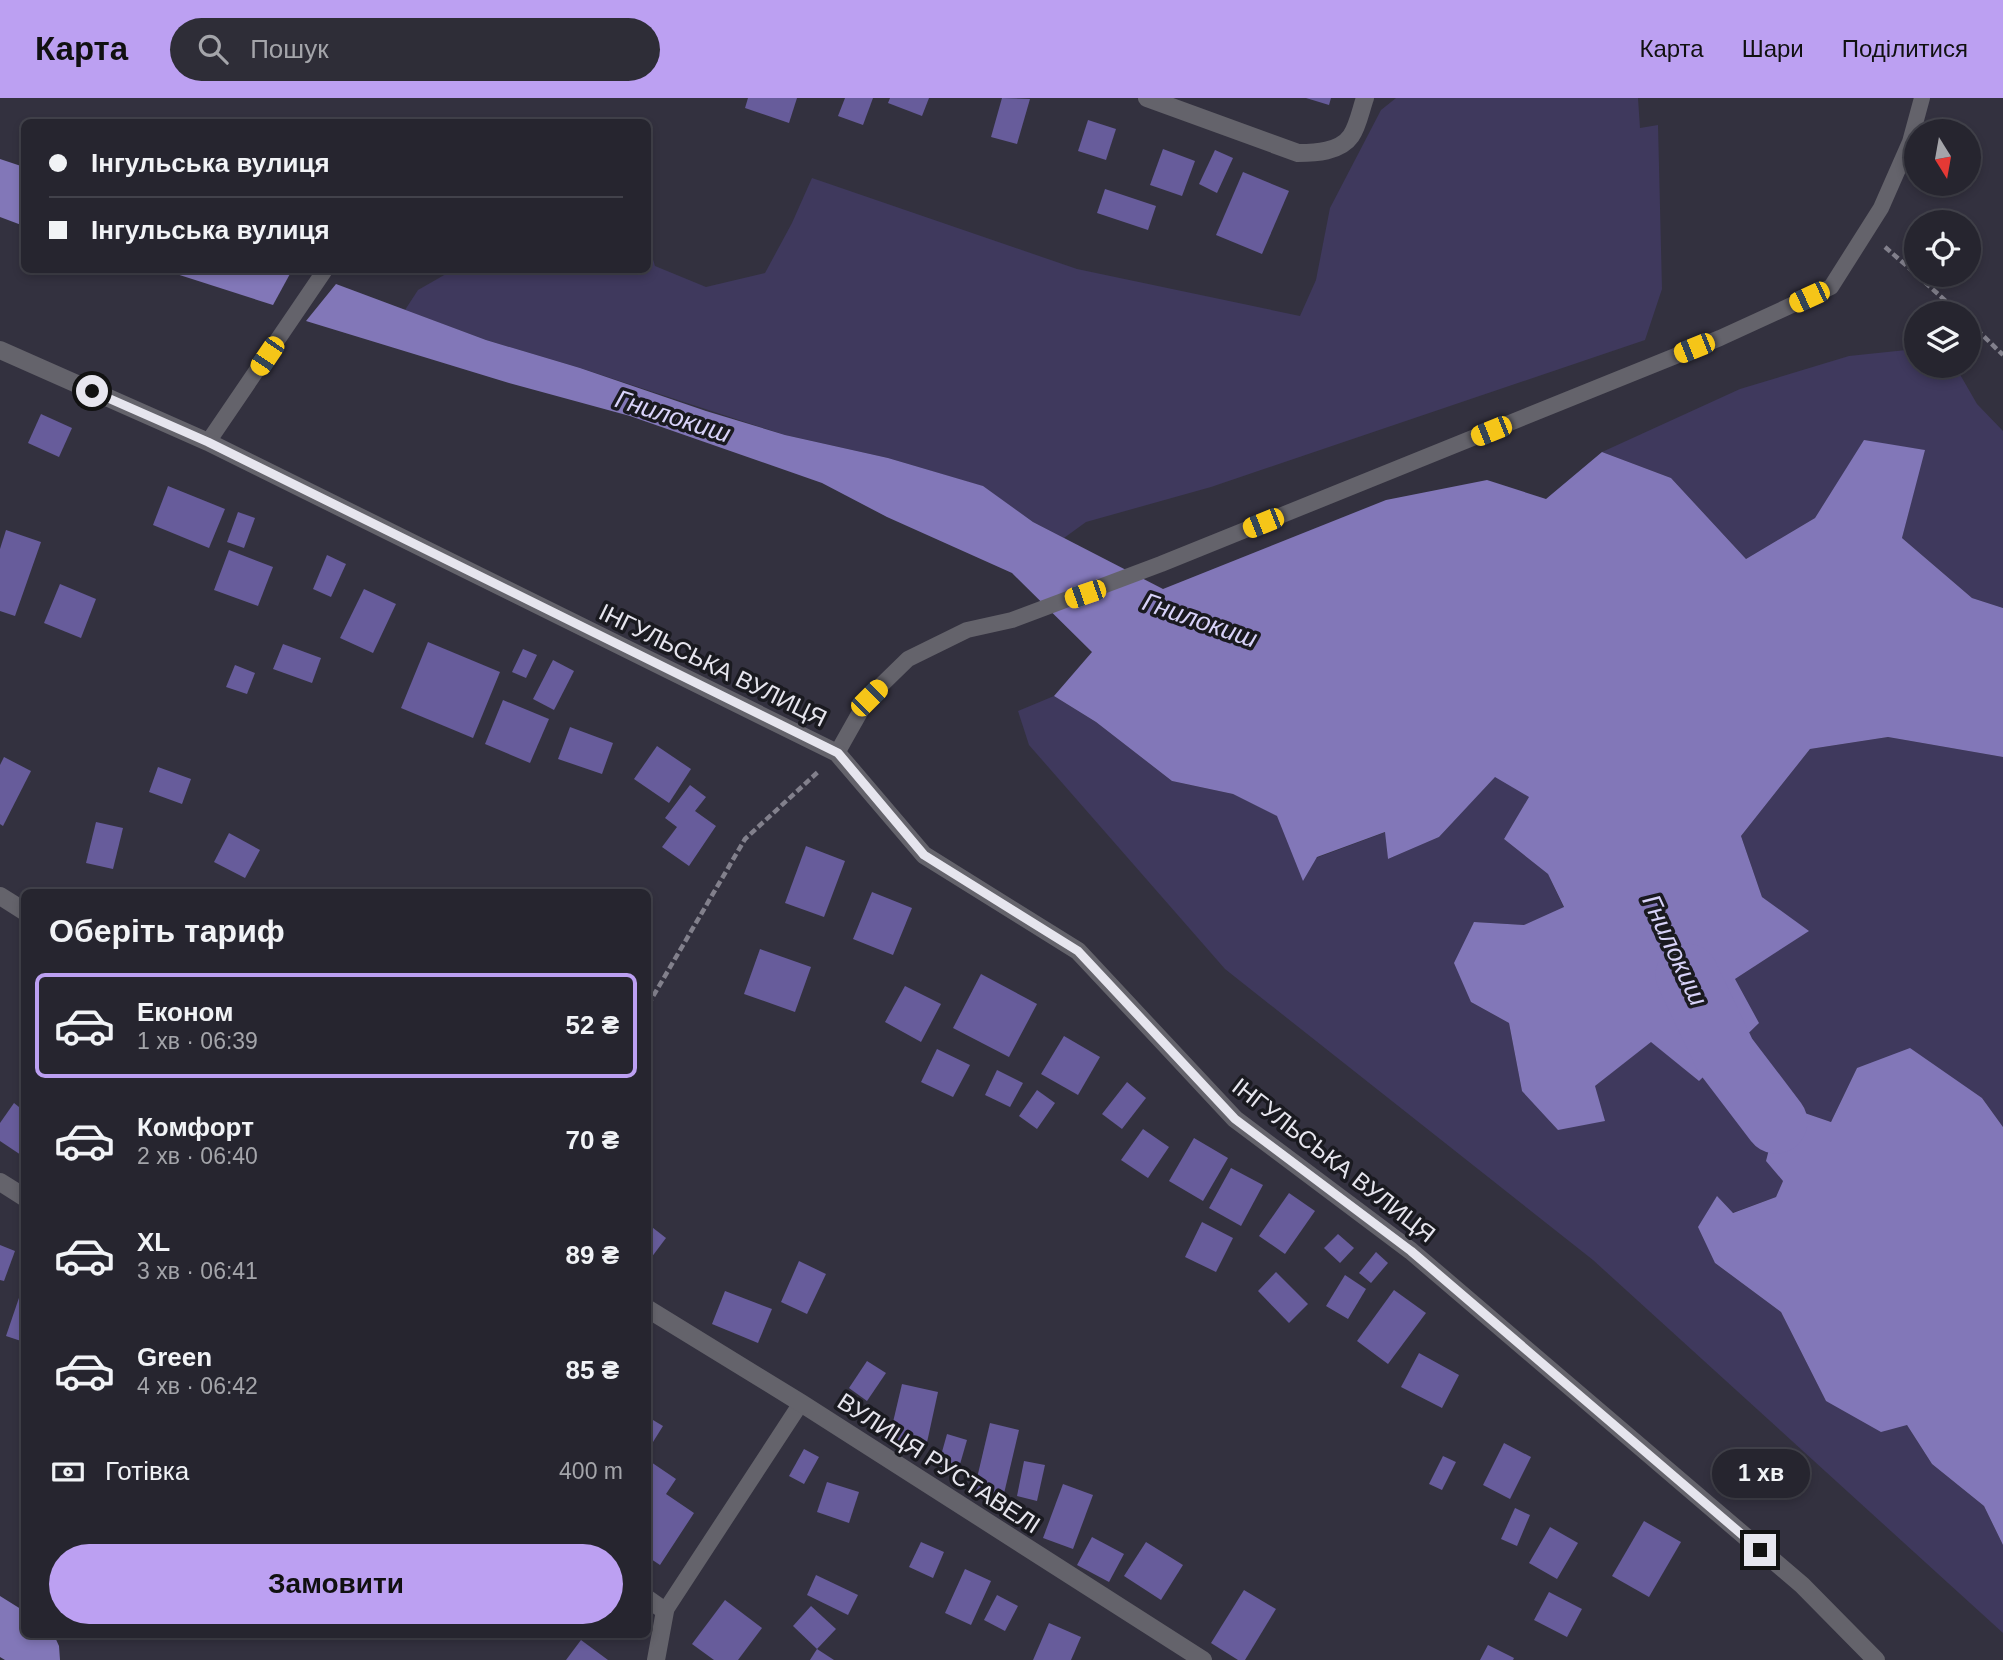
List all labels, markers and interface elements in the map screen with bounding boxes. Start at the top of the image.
search box [170,18,660,81]
text: Карта [35,30,128,67]
icon: search [194,30,232,68]
text: Пошук [250,34,329,64]
text: Карта [1639,35,1704,62]
text: Шари [1742,35,1804,62]
text: Поділитися [1842,35,1968,62]
north arrow [1904,119,1981,196]
map controls [1904,119,1981,378]
text: Інгульська вулиця [91,148,330,178]
button: locate [1904,210,1981,287]
text: Інгульська вулиця [91,215,330,245]
car [1786,279,1833,315]
button: layers [1904,301,1981,378]
car [1671,330,1718,366]
car [247,333,288,379]
route start [76,375,108,407]
water label: Гнилокиш [612,383,735,449]
car [1468,413,1515,449]
car [1240,505,1287,541]
car [1062,577,1109,611]
water label: Гнилокиш [1139,586,1262,654]
street label: ІНГУЛЬСЬКА ВУЛИЦЯ [595,598,831,732]
car [847,676,892,720]
water label: Гнилокиш [1636,890,1714,1011]
text: Оберіть тариф [49,913,285,949]
icon: car [53,994,116,1057]
text: Економ [137,997,233,1027]
text: 52 ₴ [566,1010,619,1040]
text: 1 хв · 06:39 [137,1028,258,1054]
street label: ІНГУЛЬСЬКА ВУЛИЦЯ [1227,1072,1441,1248]
icon: car [53,1109,116,1172]
text: Комфорт [137,1112,254,1142]
text: 70 ₴ [566,1125,619,1155]
text: 2 хв · 06:40 [137,1143,258,1169]
icon: car [53,1224,116,1287]
text: XL [137,1227,170,1257]
text: 89 ₴ [566,1240,619,1270]
text: 3 хв · 06:41 [137,1258,258,1284]
icon: car [53,1339,116,1402]
text: Green [137,1342,212,1372]
text: 85 ₴ [566,1355,619,1385]
text: 4 хв · 06:42 [137,1373,258,1399]
street label: ВУЛИЦЯ РУСТАВЕЛІ [833,1387,1045,1539]
callout: 1 хв [1711,1448,1809,1498]
icon: cash [49,1453,87,1491]
text: Готівка [105,1456,189,1486]
text: 400 m [559,1458,623,1484]
text: 1 хв [1738,1460,1784,1486]
route end [1744,1534,1776,1566]
button: Замовити [49,1544,623,1624]

